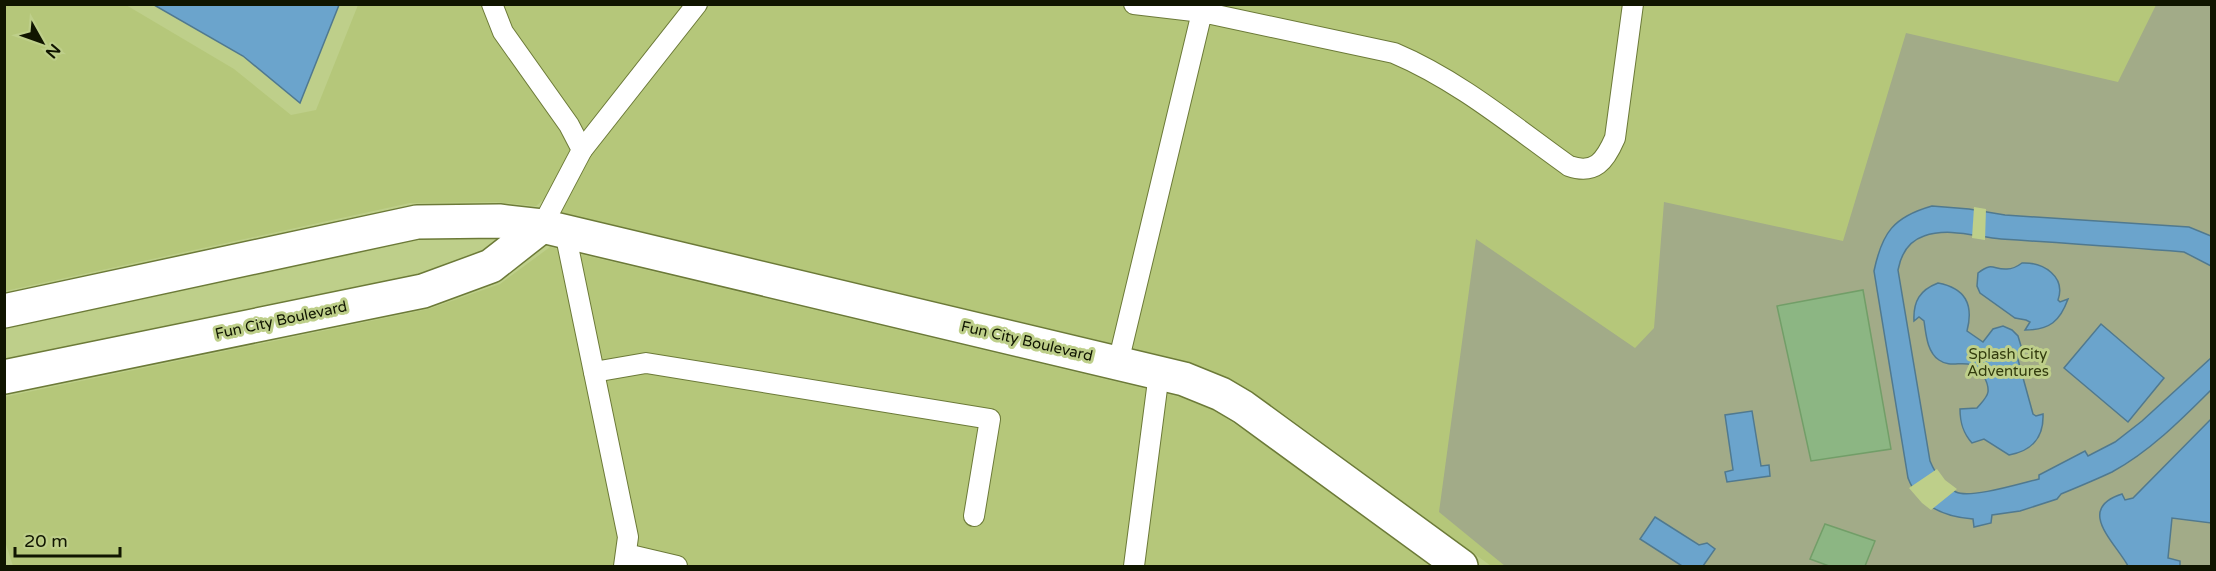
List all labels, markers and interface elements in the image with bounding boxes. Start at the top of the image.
north arrow [12,12,72,72]
text: N [41,40,65,62]
street label: Fun City Boulevard [213,297,349,343]
street label: Fun City Boulevard [959,317,1095,365]
park label: Splash City Adventures [1967,345,2049,380]
scale bar [15,520,120,558]
text: 20 m [24,530,68,552]

